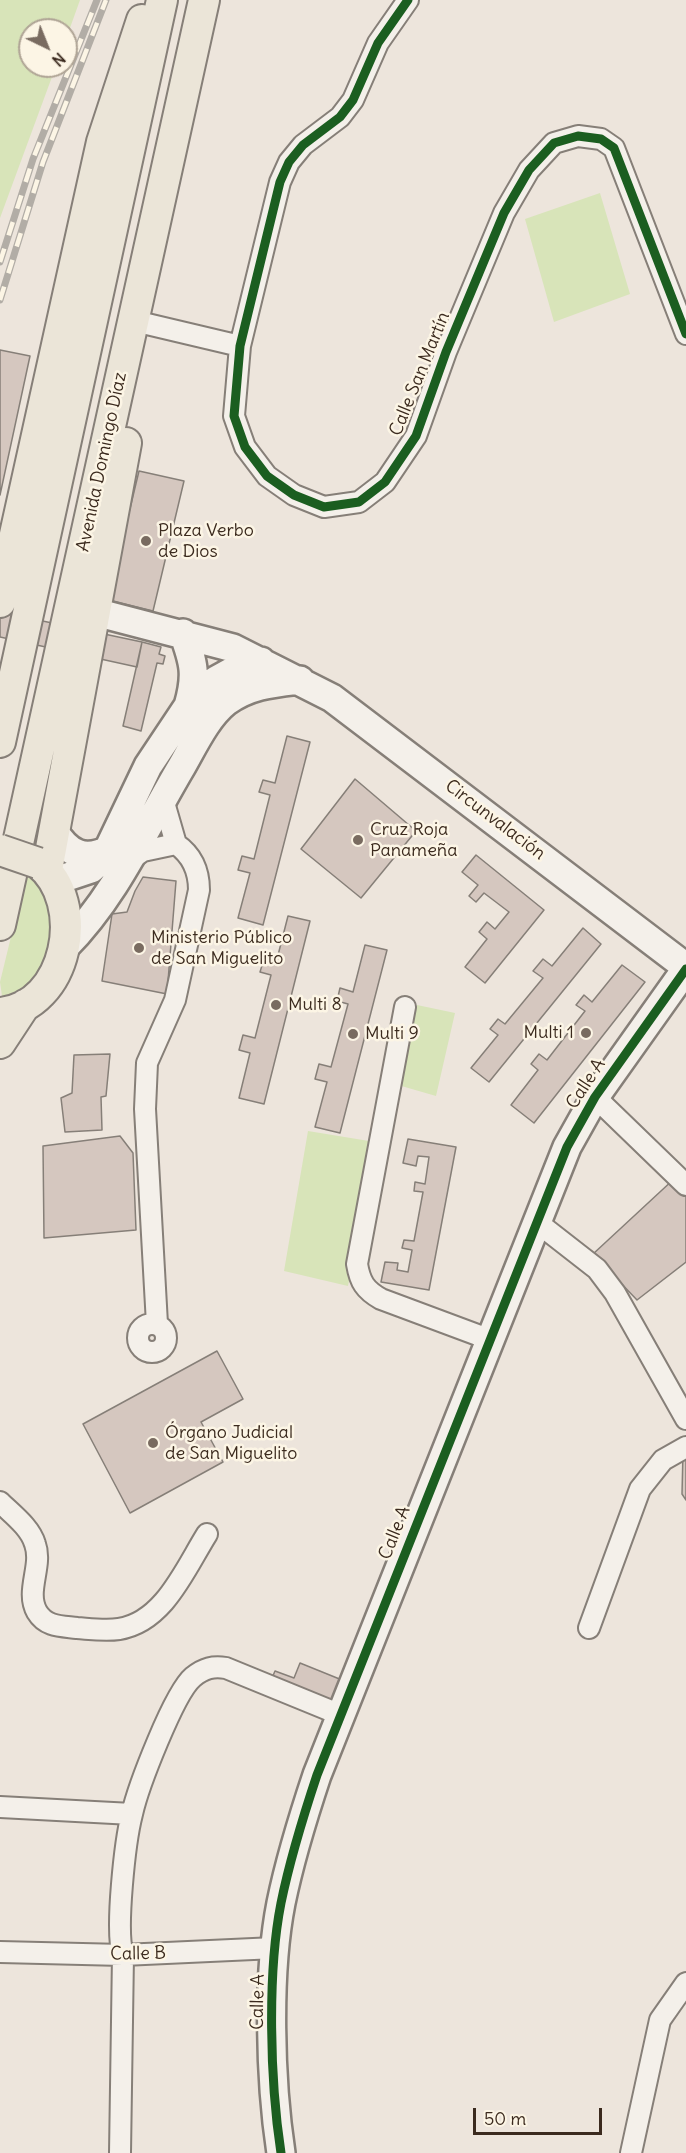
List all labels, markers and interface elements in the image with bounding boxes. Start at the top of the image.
north arrow [18,18,78,78]
text: N [48,49,70,71]
street label: Calle San Martín [385,309,455,439]
street label: Avenida Domingo Díaz [72,370,132,554]
place label: Plaza Verbo de Dios [158,520,254,562]
marker: Plaza Verbo de Dios [139,534,153,548]
street label: Circunvalación [441,775,549,865]
place label: Cruz Roja Panameña [370,819,458,862]
marker: Cruz Roja Panameña [351,833,365,847]
place label: Ministerio Público de San Miguelito [151,927,292,970]
marker: Ministerio Público de San Miguelito [132,941,146,955]
place label: Multi 8 [288,994,342,1016]
marker: Multi 8 [269,998,283,1012]
place label: Multi 1 [523,1022,574,1044]
place label: Multi 9 [365,1023,419,1045]
marker: Multi 1 [579,1026,593,1040]
marker: Multi 9 [346,1027,360,1041]
street label: Calle A [562,1055,610,1113]
place label: Órgano Judicial de San Miguelito [165,1422,297,1464]
marker: Órgano Judicial de San Miguelito [146,1436,160,1450]
street label: Calle A [375,1503,415,1563]
street label: Calle B [110,1943,166,1965]
street label: Calle A [247,1974,269,2030]
scale bar [476,2096,605,2134]
text: 50 m [484,2107,526,2130]

